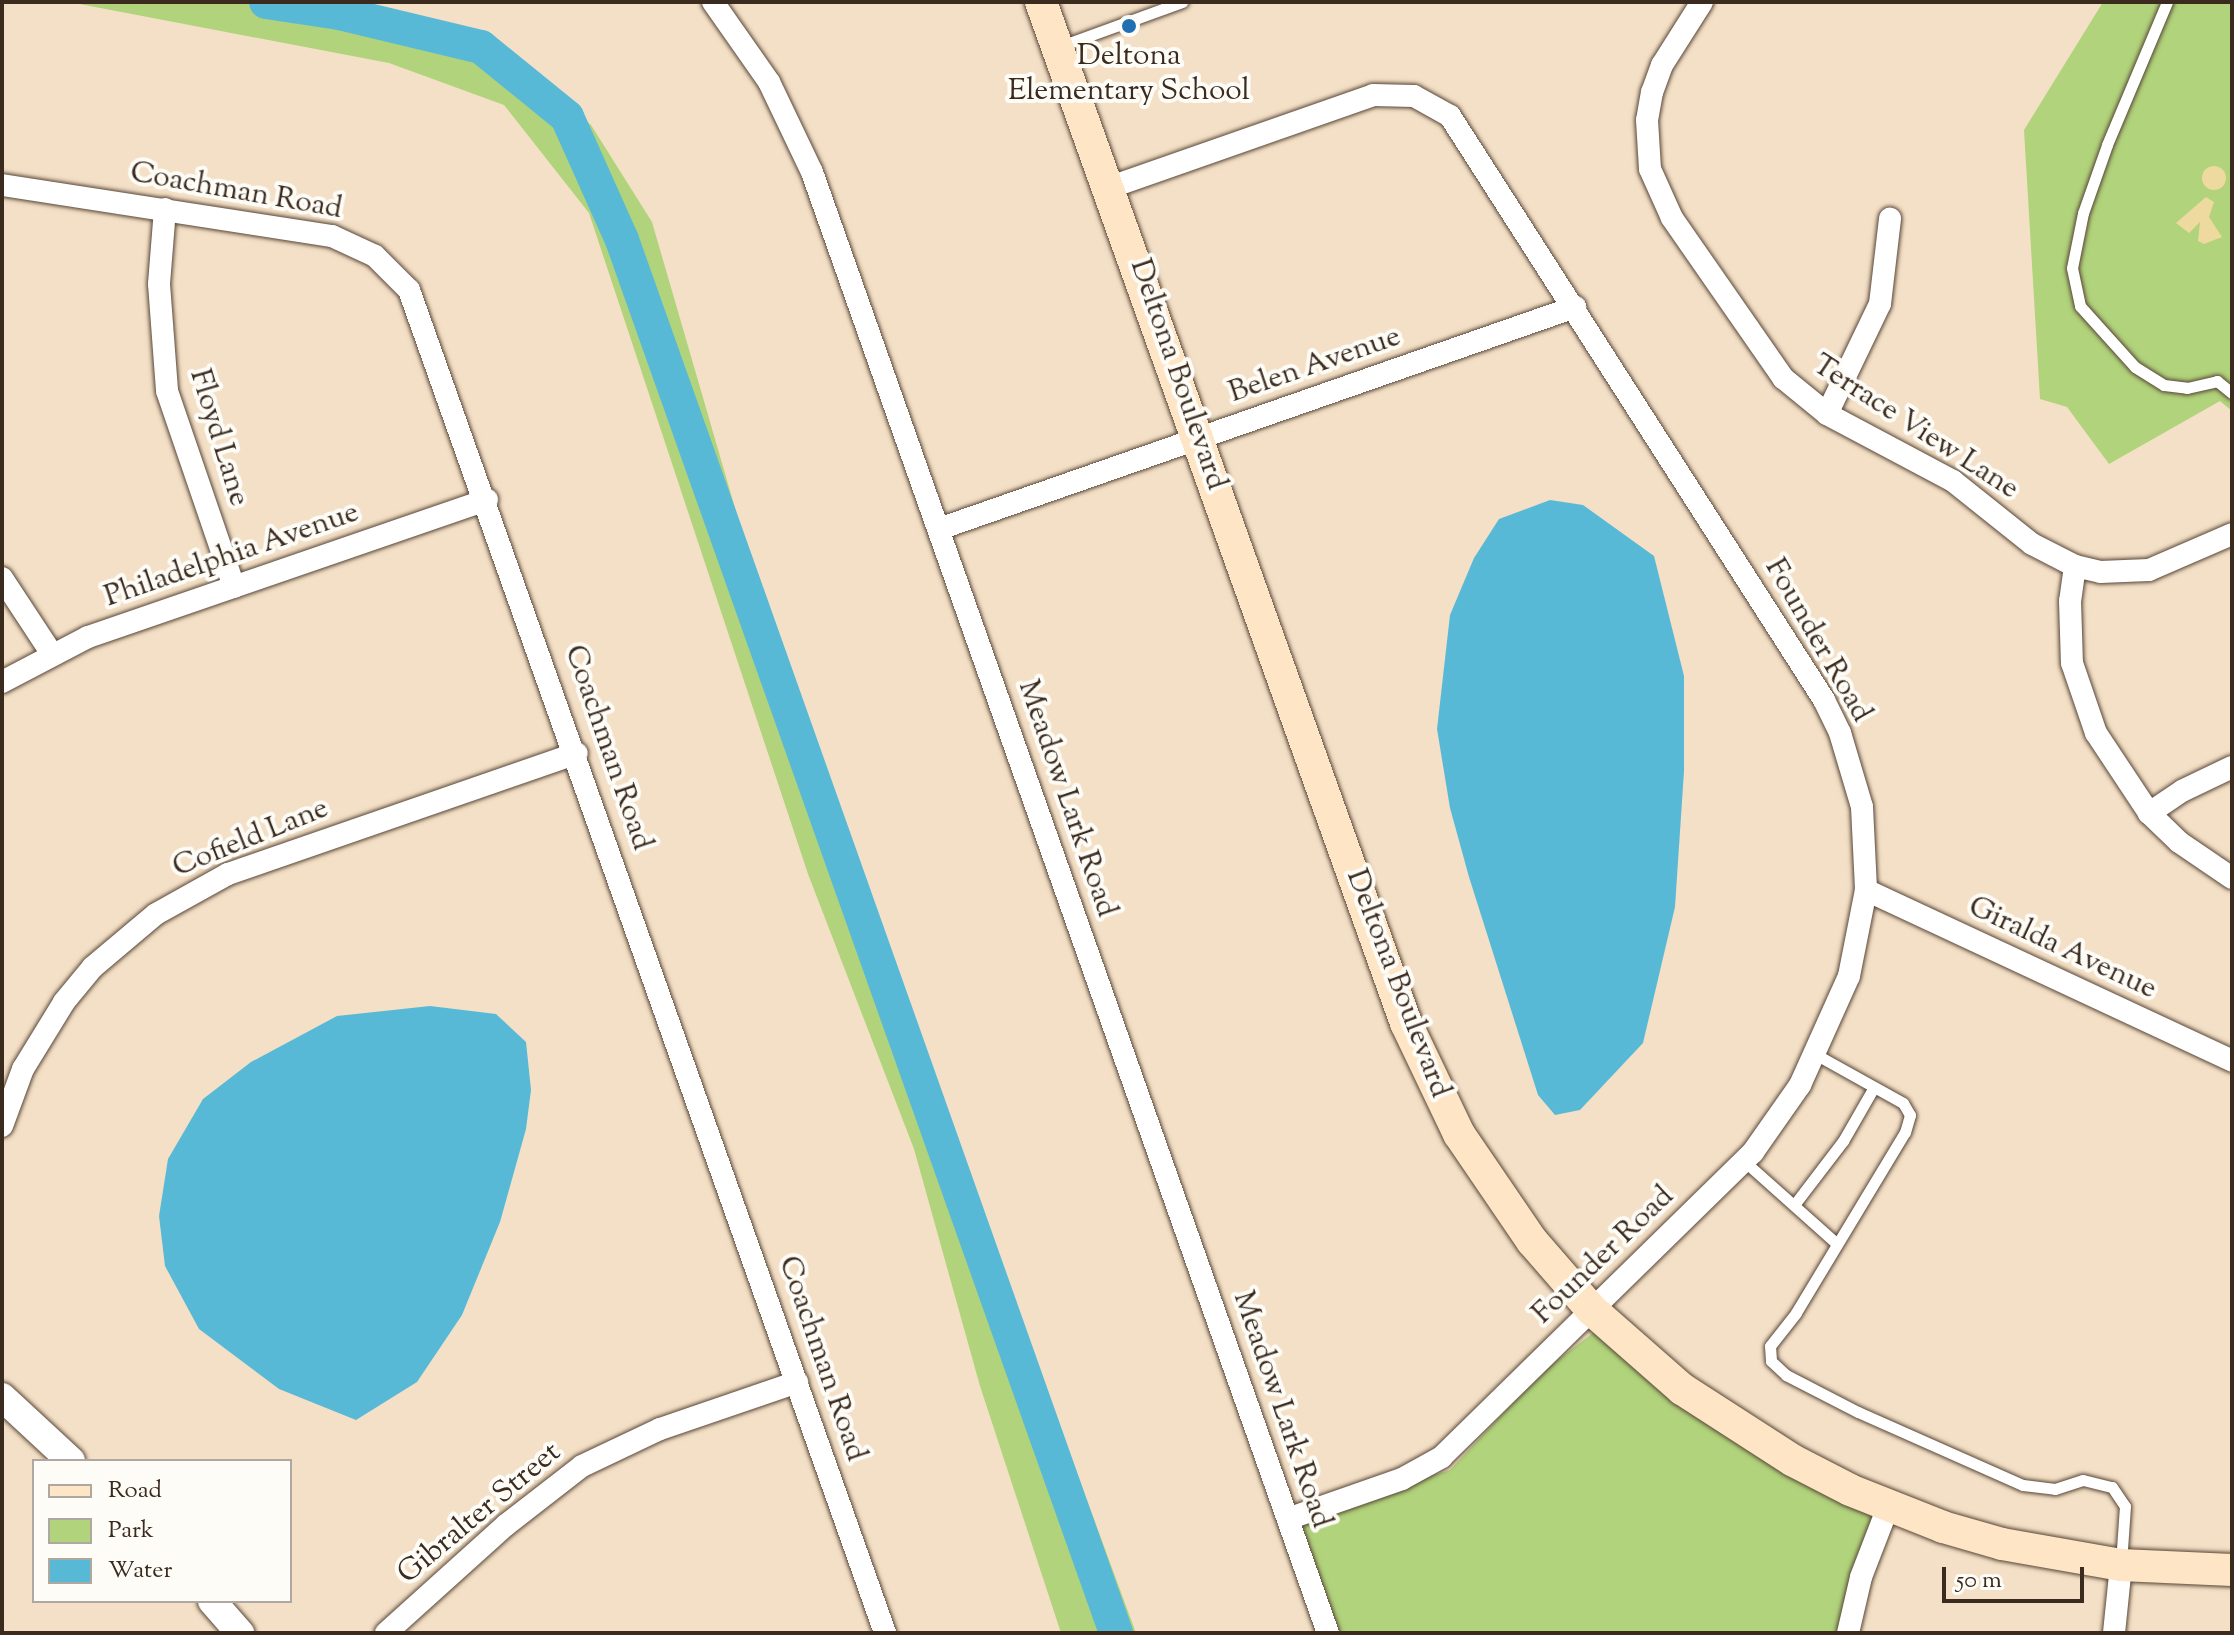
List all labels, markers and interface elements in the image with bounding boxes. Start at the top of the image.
marker: Deltona Elementary School [1120,17,1138,35]
place label: Deltona Elementary School [1008,39,1250,110]
street label: Coachman Road [127,156,345,228]
street label: Deltona Boulevard [1121,255,1233,495]
street label: Belen Avenue [1224,320,1406,412]
street label: Terrace View Lane [1805,348,2025,508]
street label: Floyd Lane [180,365,256,511]
street label: Philadelphia Avenue [100,496,364,616]
street label: Founder Road [1756,553,1878,729]
street label: Coachman Road [555,641,659,855]
street label: Meadow Lark Road [1009,676,1123,922]
street label: Cofield Lane [168,791,334,887]
street label: Deltona Boulevard [1337,865,1457,1103]
street label: Giralda Avenue [1962,890,2162,1008]
street label: Founder Road [1526,1179,1682,1333]
street label: Coachman Road [769,1252,873,1466]
street label: Meadow Lark Road [1224,1287,1338,1533]
street label: Gibralter Street [391,1435,569,1593]
legend [32,1459,292,1603]
text: Road [108,1474,162,1508]
text: Park [108,1514,154,1548]
scale bar [1946,1551,2088,1601]
text: Water [108,1554,172,1588]
text: 50 m [1956,1564,2002,1598]

